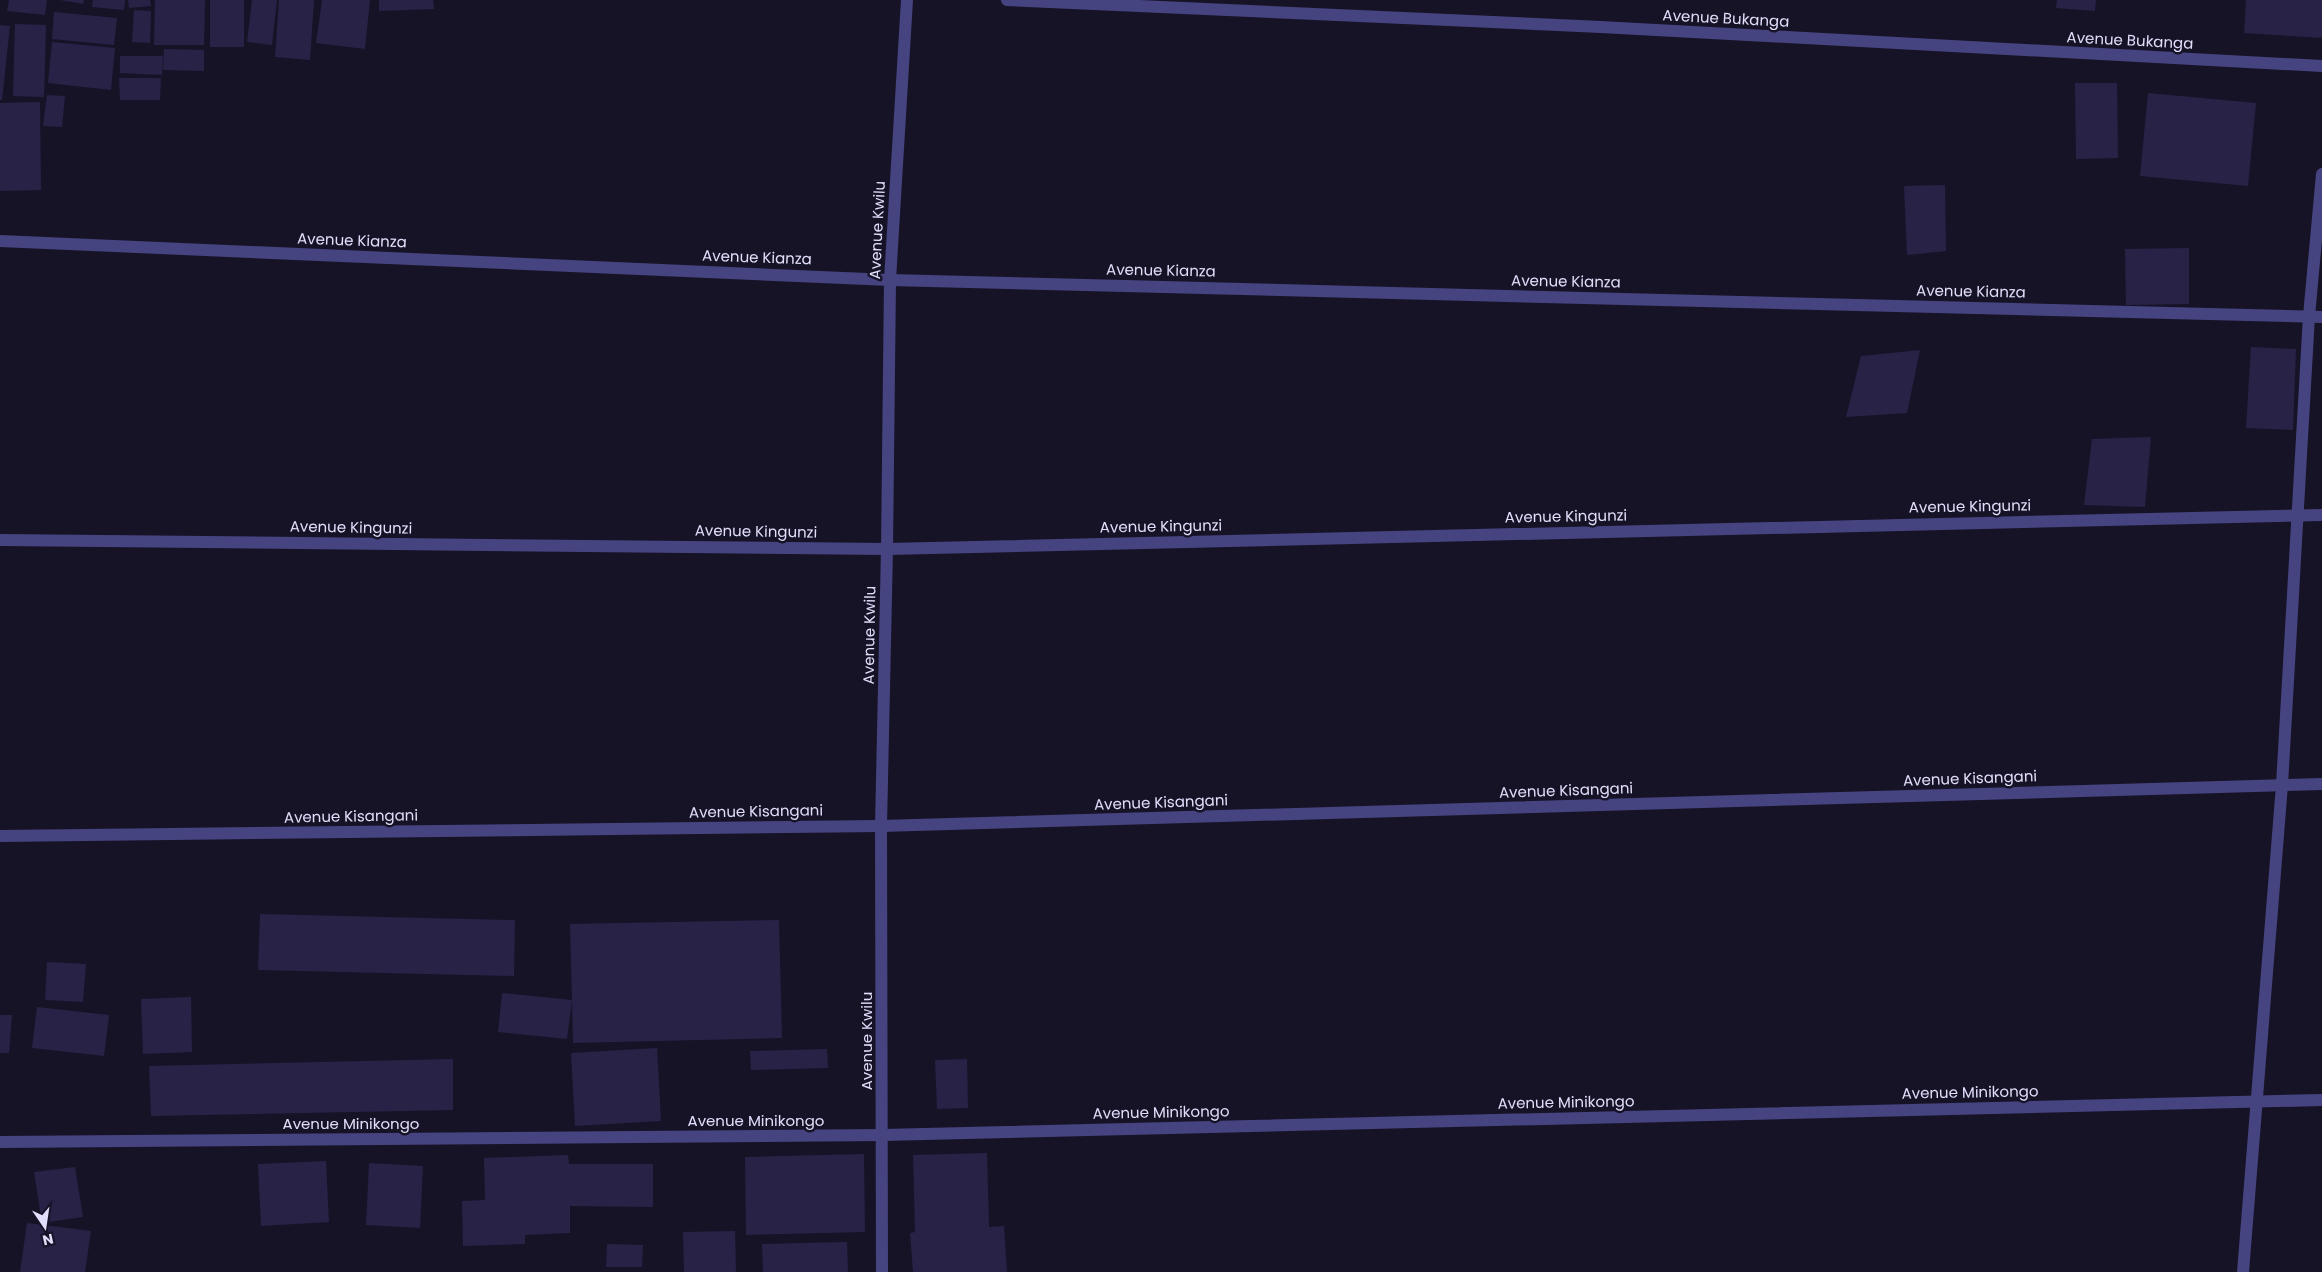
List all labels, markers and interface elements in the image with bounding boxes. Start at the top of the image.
street label: Avenue Bukanga [1662,4,1790,32]
street label: Avenue Bukanga [2066,26,2194,54]
street label: Avenue Kwilu [864,180,890,280]
street label: Avenue Kianza [297,228,407,252]
street label: Avenue Kianza [702,245,812,269]
street label: Avenue Kianza [1106,259,1216,281]
street label: Avenue Kianza [1511,270,1621,292]
street label: Avenue Kianza [1916,280,2026,302]
street label: Avenue Kingunzi [1909,494,2031,518]
street label: Avenue Kingunzi [1505,504,1627,528]
street label: Avenue Kingunzi [1100,514,1222,538]
street label: Avenue Kingunzi [290,515,412,539]
street label: Avenue Kingunzi [695,519,817,543]
street label: Avenue Kwilu [858,586,880,684]
street label: Avenue Kisangani [1903,765,2037,791]
street label: Avenue Kisangani [1499,777,1633,803]
street label: Avenue Kisangani [1094,789,1228,815]
street label: Avenue Kisangani [689,799,823,823]
street label: Avenue Kisangani [284,804,418,828]
street label: Avenue Kwilu [856,992,877,1090]
street label: Avenue Minikongo [1901,1080,2039,1104]
street label: Avenue Minikongo [1497,1090,1635,1114]
street label: Avenue Minikongo [1092,1100,1230,1124]
street label: Avenue Minikongo [688,1110,824,1131]
street label: Avenue Minikongo [283,1113,419,1134]
north arrow [20,1202,70,1252]
text: N [41,1229,55,1251]

